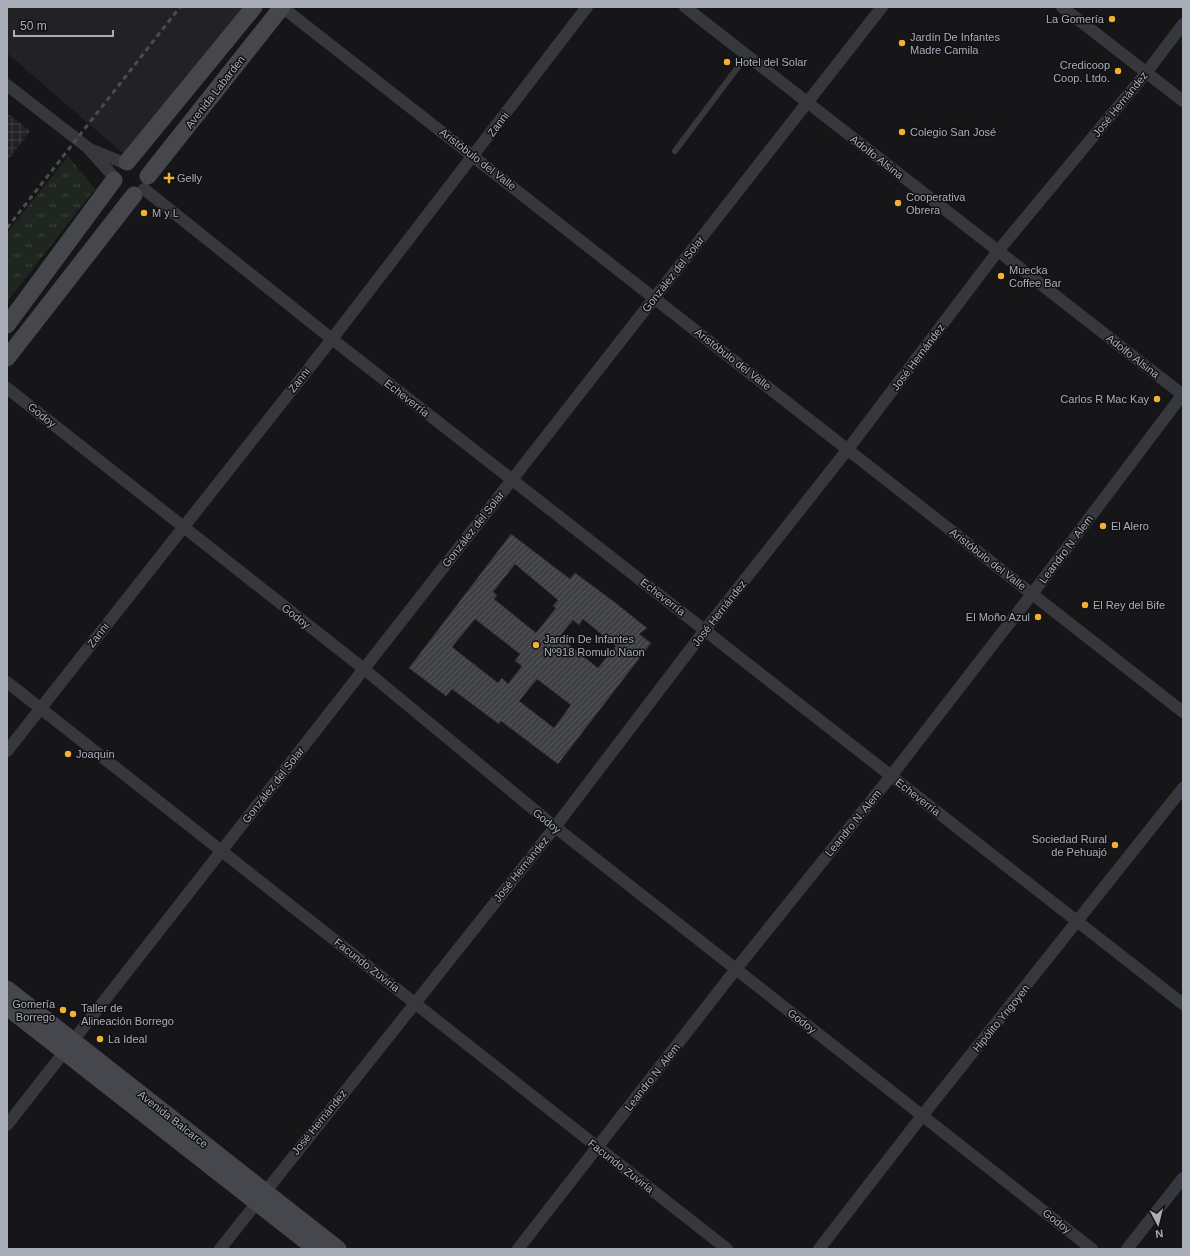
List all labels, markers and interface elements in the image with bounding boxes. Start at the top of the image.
scale bar [14,12,113,38]
place label: La Gomería [1046,13,1105,25]
marker: La Gomería [1107,14,1117,24]
text: 50 m [20,19,47,33]
place label: Jardín De Infantes Madre Camila [910,31,1000,56]
marker: Jardín De Infantes Madre Camila [897,38,907,48]
street label: Avenida Labarden [183,53,247,131]
place label: Hotel del Solar [735,56,807,68]
marker: Hotel del Solar [722,57,732,67]
place label: Credicoop Coop. Ltdo. [1053,59,1110,84]
marker: Credicoop Coop. Ltdo. [1113,66,1123,76]
street label: José Hernández [1090,69,1150,139]
street label: Zanni [485,109,511,139]
street label: Aristóbulo del Valle [438,126,518,192]
place label: Colegio San José [910,126,996,138]
marker: Colegio San José [897,127,907,137]
street label: Adolfo Alsina [848,133,906,182]
place label: Gelly [177,172,203,184]
marker: Gelly [164,173,174,183]
place label: Cooperativa Obrera [906,191,966,216]
marker: Cooperativa Obrera [893,198,903,208]
place label: M y L [152,207,179,219]
marker: M y L [139,208,149,218]
street label: González del Solar [640,233,707,314]
place label: Muecka Coffee Bar [1009,264,1062,289]
marker: Muecka Coffee Bar [996,271,1006,281]
street label: José Hernández [889,321,947,393]
street label: Aristóbulo del Valle [693,326,773,392]
street label: Adolfo Alsina [1104,332,1162,381]
street label: Zanni [286,365,312,395]
street label: Echeverría [382,377,432,420]
place label: Carlos R Mac Kay [1060,393,1149,405]
marker: Carlos R Mac Kay [1152,394,1162,404]
street label: Godoy [26,400,59,430]
street label: González del Solar [440,488,507,569]
street label: Leandro N. Alem [1037,513,1095,585]
place label: El Alero [1111,520,1149,532]
marker: El Alero [1098,521,1108,531]
street label: Aristóbulo del Valle [948,526,1028,592]
street label: Echeverría [638,576,688,619]
street label: José Hernández [690,578,748,648]
place label: El Rey del Bife [1093,599,1165,611]
marker: El Rey del Bife [1080,600,1090,610]
street label: Godoy [280,601,313,631]
place label: El Moño Azul [966,611,1030,623]
marker: El Moño Azul [1033,612,1043,622]
street label: Zanni [85,620,111,650]
place label: Jardín De Infantes Nº918 Romulo Naon [544,633,645,658]
marker: Jardín De Infantes Nº918 Romulo Naon [531,640,541,650]
street label: González del Solar [240,744,307,825]
place label: Joaquin [76,748,115,760]
marker: Joaquin [63,749,73,759]
street label: Echeverría [893,776,943,819]
street label: Leandro N. Alem [823,787,883,859]
street label: Godoy [531,806,564,836]
place label: Sociedad Rural de Pehuajó [1032,833,1107,858]
street label: José Hernández [491,834,551,904]
marker: Sociedad Rural de Pehuajó [1110,840,1120,850]
street label: Facundo Zuviría [332,936,403,995]
street label: Hipólito Yrigoyen [970,982,1032,1054]
place label: Gomería Borrego [12,998,56,1023]
place label: Taller de Alineación Borrego [81,1002,174,1027]
marker: Gomería Borrego [58,1005,68,1015]
street label: Godoy [786,1006,819,1036]
marker: Taller de Alineación Borrego [68,1009,78,1019]
place label: La Ideal [108,1033,147,1045]
marker: La Ideal [95,1034,105,1044]
street label: Leandro N. Alem [622,1041,682,1113]
street label: José Hernández [289,1087,349,1157]
street label: Avenida Balcarce [136,1088,210,1150]
street label: Facundo Zuviría [586,1137,657,1196]
north arrow [1138,1204,1178,1244]
street label: Godoy [1041,1206,1074,1236]
text: N [1154,1227,1164,1240]

